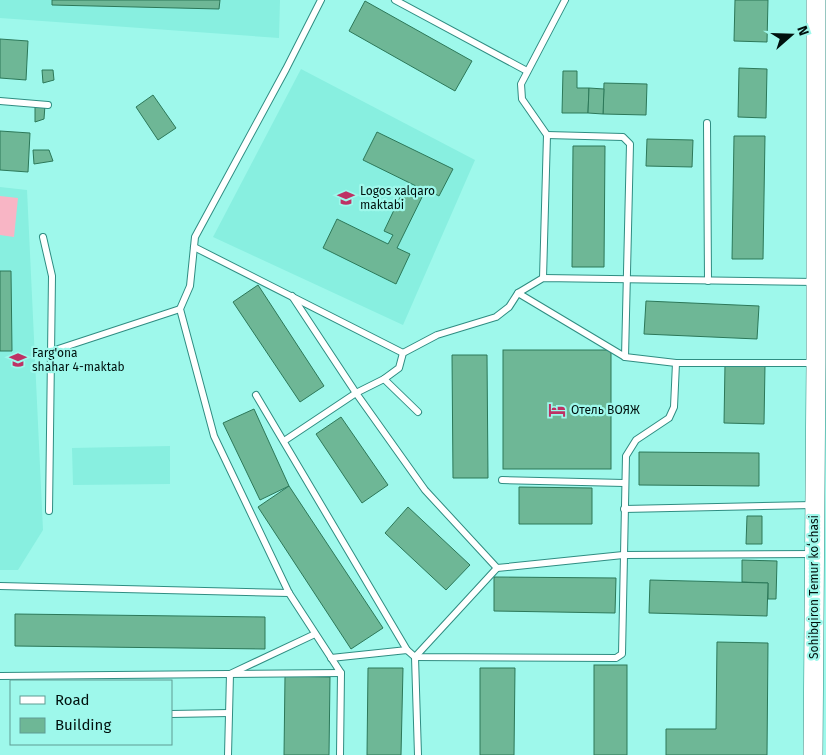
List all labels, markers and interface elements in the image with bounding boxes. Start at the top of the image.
north arrow [766,10,816,60]
text: N [793,23,812,38]
place label: Logos xalqaro maktabi [360,184,435,212]
school or university icon: Logos xalqaro maktabi [336,188,356,208]
place label: Farg'ona shahar 4-maktab [32,346,125,374]
school or university icon: Farg'ona shahar 4-maktab [8,350,28,370]
hotel icon: Отель ВОЯЖ [547,400,567,420]
place label: Отель ВОЯЖ [571,403,640,417]
street label: Sohibqiron Temur koʻchasi [806,515,821,659]
legend [10,680,172,745]
text: Road [55,691,90,709]
text: Building [55,716,111,734]

